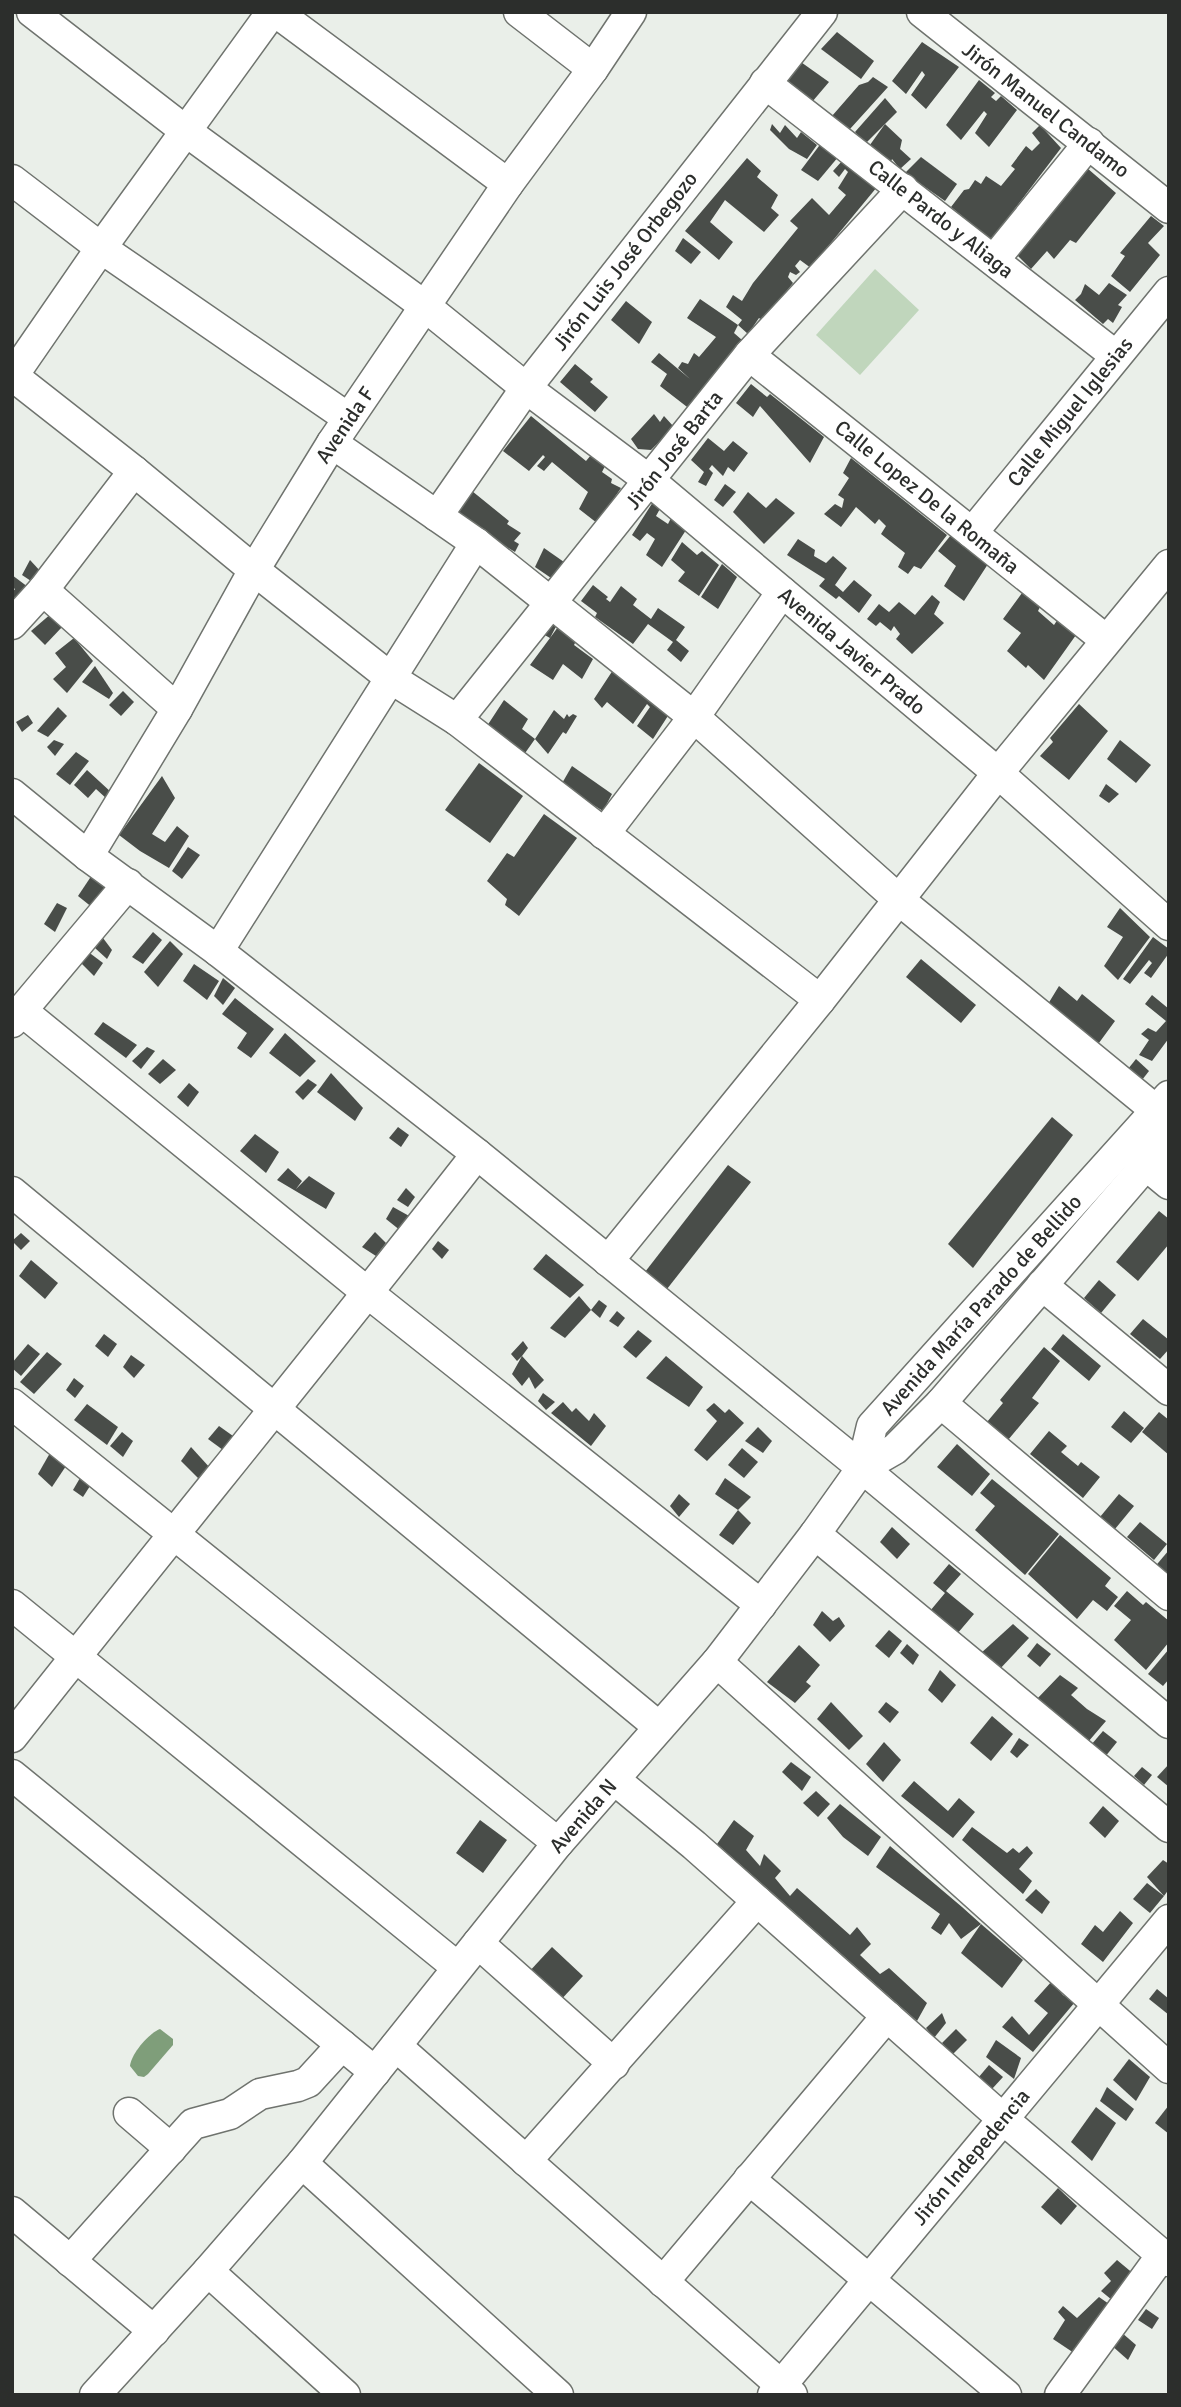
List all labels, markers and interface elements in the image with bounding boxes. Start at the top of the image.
street label: Jirón Manuel Candamo [957,37,1135,183]
street label: Calle Pardo y Aliaga [863,154,1019,284]
street label: Jirón Luis José Orbegozo [547,166,703,356]
street label: Calle Miguel Iglesias [1002,332,1138,492]
street label: Avenida F [310,382,380,468]
street label: Jirón José Barta [620,385,728,515]
street label: Calle Lopez De la Romaña [829,414,1025,580]
street label: Avenida Javier Prado [773,582,931,720]
street label: Avenida María Parado de Bellido [875,1189,1087,1421]
street label: Avenida N [544,1773,622,1859]
street label: Jirón Indepedencia [906,2084,1036,2230]

